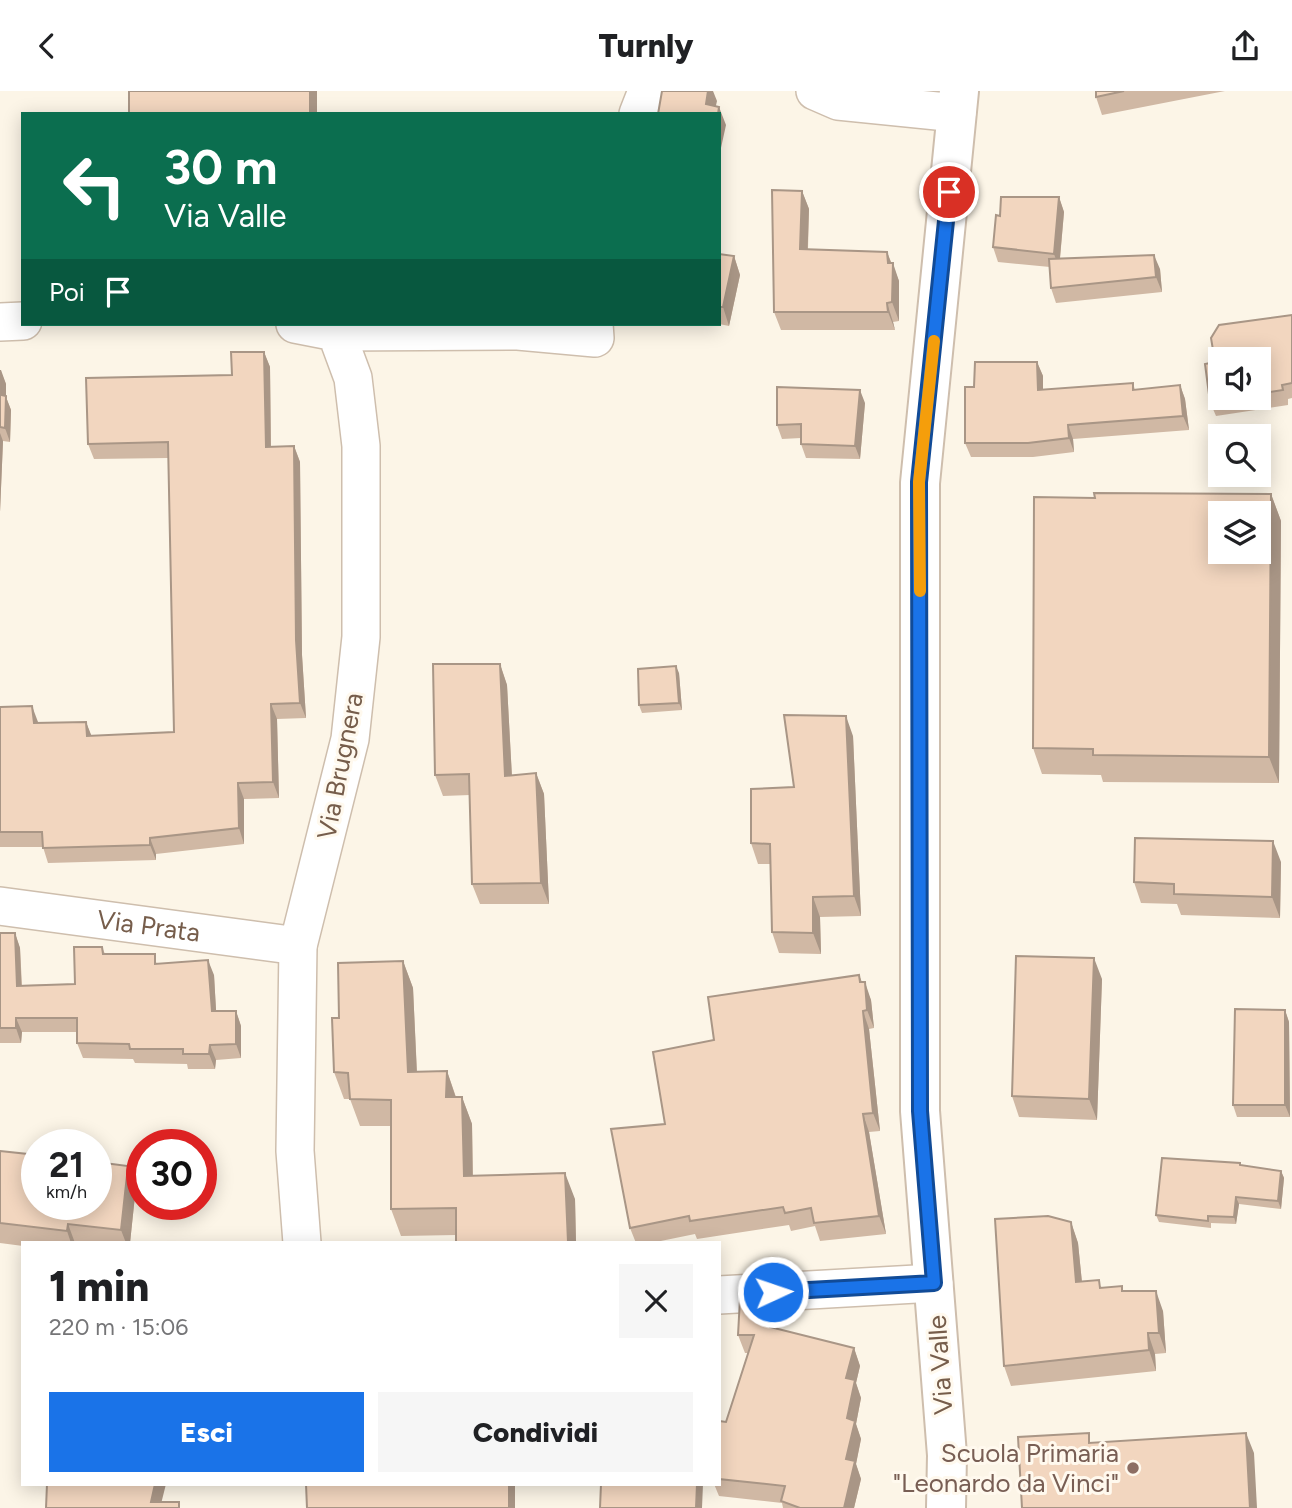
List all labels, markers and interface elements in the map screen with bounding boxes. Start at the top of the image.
icon: back [28,27,66,65]
text: Turnly [599,27,693,65]
icon: share [1226,27,1264,65]
text: 30 m [164,137,277,196]
icon: left [49,140,140,231]
pin [919,162,979,222]
icon: arrive [930,173,968,211]
text: Via Valle [164,197,287,235]
icon: arrive [99,273,137,311]
text: Poi [49,276,85,308]
map controls [1208,347,1271,564]
button: sound [1208,347,1271,410]
button: search [1208,424,1271,487]
button: layers [1208,501,1271,564]
street label: Via Brugnera [310,690,370,842]
street label: Via Prata [95,903,202,949]
speed limit sign: 30 [126,1129,217,1220]
text: 21 [49,1144,84,1186]
text: km/h [46,1181,87,1203]
position arrow [736,1255,810,1329]
text: 1 min [49,1261,149,1312]
button: close [619,1264,693,1338]
text: 220 m · 15:06 [49,1313,188,1341]
street label: Via Valle [921,1314,959,1416]
button: Esci [49,1392,364,1472]
button: Condividi [378,1392,693,1472]
place label: Scuola Primaria "Leonardo da Vinci" [893,1437,1119,1499]
marker: Scuola Primaria "Leonardo da Vinci" [1125,1460,1141,1476]

